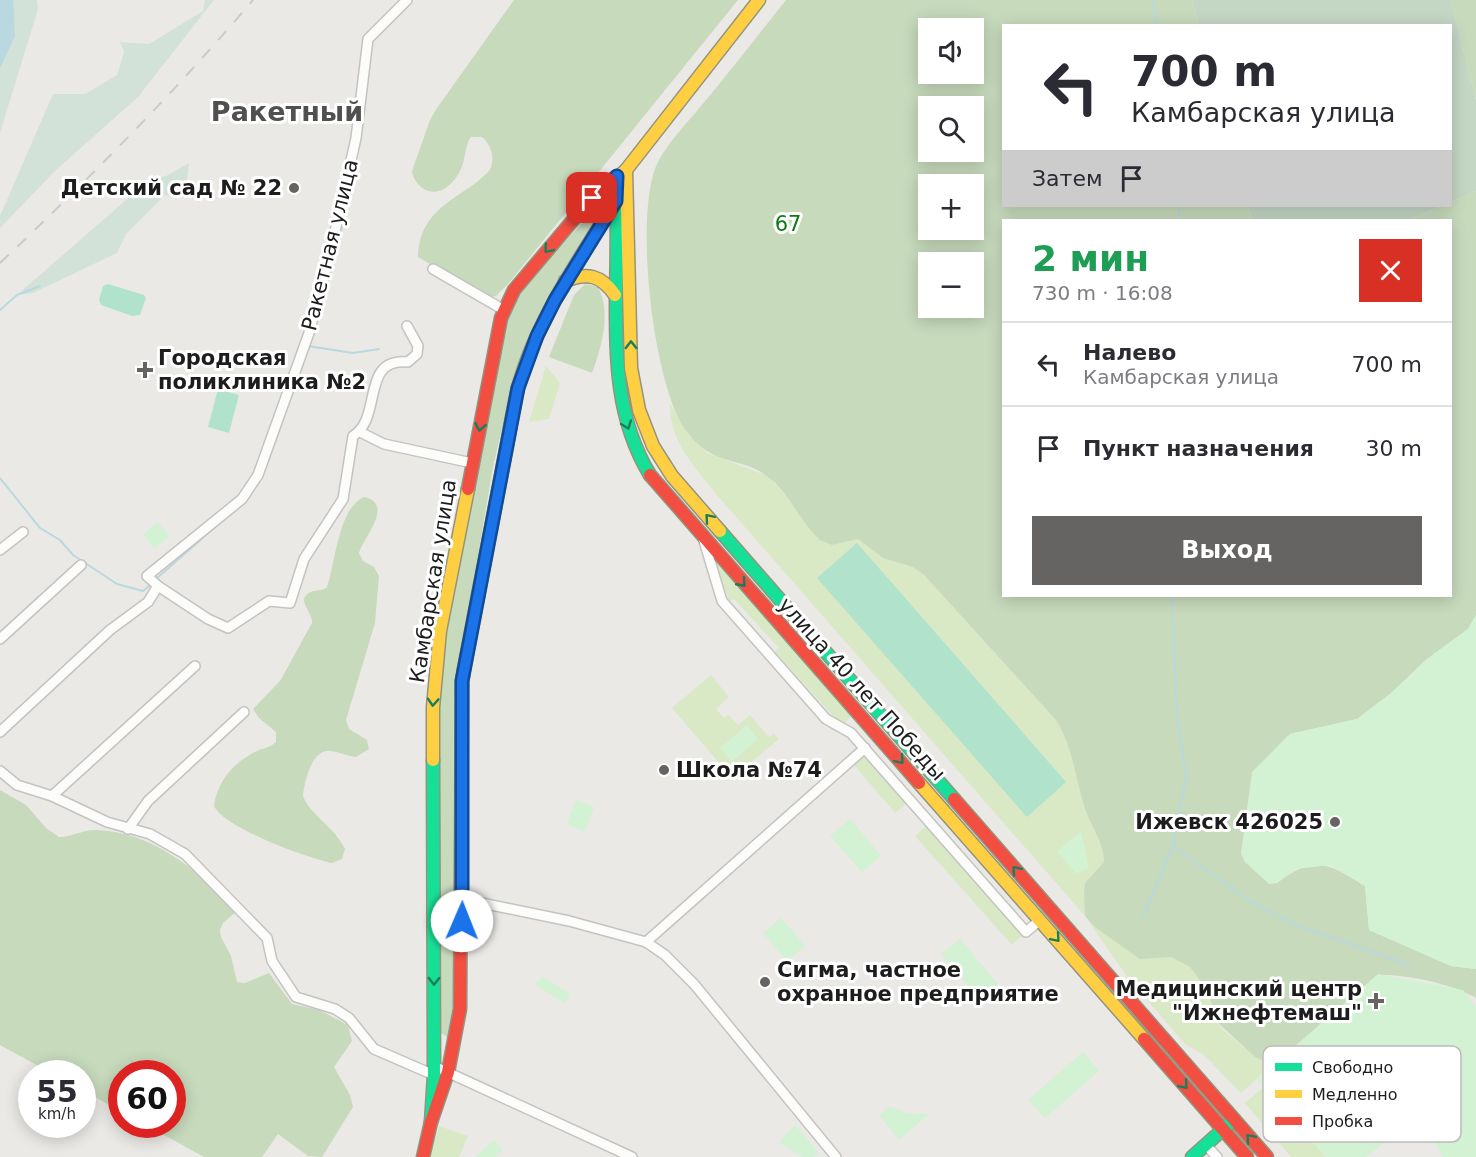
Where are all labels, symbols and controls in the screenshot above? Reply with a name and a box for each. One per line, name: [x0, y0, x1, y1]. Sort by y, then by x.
map controls: [918, 18, 984, 318]
button: sound: [918, 18, 984, 84]
text: 700 m: [1131, 47, 1277, 96]
icon: left: [1032, 48, 1110, 126]
district label: Ракетный: [211, 96, 363, 127]
button: search: [918, 96, 984, 162]
text: Камбарская улица: [1131, 97, 1396, 128]
street label: Ракетная улица: [297, 157, 363, 333]
icon: arrive: [1115, 162, 1148, 195]
text: Затем: [1032, 166, 1103, 191]
pin: [566, 172, 617, 223]
button: +: [918, 174, 984, 240]
place label: Детский сад № 22: [61, 176, 282, 200]
marker: Детский сад № 22: [287, 181, 301, 195]
icon: arrive: [575, 181, 608, 214]
park label: 67: [775, 212, 801, 236]
text: 2 мин: [1032, 238, 1149, 279]
button: close: [1359, 239, 1422, 302]
one-way arrow: [545, 243, 556, 254]
button: −: [918, 252, 984, 318]
text: 730 m · 16:08: [1032, 281, 1173, 305]
text: Налево: [1083, 340, 1176, 365]
one-way arrow: [625, 341, 637, 350]
place label: Городская поликлиника №2: [158, 346, 366, 394]
icon: left: [1032, 348, 1065, 381]
text: 700 m: [1352, 352, 1422, 377]
marker: Городская поликлиника №2: [136, 361, 154, 379]
text: Камбарская улица: [1083, 365, 1279, 389]
one-way arrow: [620, 419, 632, 430]
one-way arrow: [474, 422, 487, 432]
icon: arrive: [1032, 432, 1065, 465]
text: Пункт назначения: [1083, 436, 1314, 461]
text: 30 m: [1366, 436, 1422, 461]
street label: Камбарская улица: [405, 477, 461, 685]
one-way arrow: [705, 514, 716, 524]
button: Выход: [1032, 516, 1422, 585]
one-way arrow: [735, 576, 746, 587]
street label: улица 40 лет Победы: [774, 593, 950, 785]
one-way arrow: [427, 697, 440, 706]
one-way arrow: [893, 753, 904, 764]
place label: Школа №74: [676, 758, 822, 782]
marker: Школа №74: [657, 763, 671, 777]
place label: Ижевск 426025: [1135, 810, 1323, 834]
marker: Ижевск 426025: [1328, 815, 1342, 829]
one-way arrow: [1012, 866, 1023, 877]
position arrow: [430, 889, 494, 953]
one-way arrow: [1049, 931, 1060, 942]
place label: Сигма, частное охранное предприятие: [777, 958, 1059, 1006]
marker: Сигма, частное охранное предприятие: [758, 975, 772, 989]
one-way arrow: [428, 976, 440, 985]
place label: Медицинский центр "Ижнефтемаш": [1115, 977, 1362, 1025]
marker: Медицинский центр "Ижнефтемаш": [1367, 992, 1385, 1010]
legend: [1263, 1046, 1461, 1142]
text: Свободно: [1312, 1058, 1393, 1077]
speed limit sign: 60: [108, 1060, 186, 1138]
text: 55: [36, 1074, 78, 1109]
one-way arrow: [1177, 1078, 1188, 1089]
text: Медленно: [1312, 1085, 1398, 1104]
text: km/h: [38, 1105, 76, 1123]
text: Пробка: [1312, 1112, 1373, 1131]
one-way arrow: [1247, 1134, 1258, 1145]

